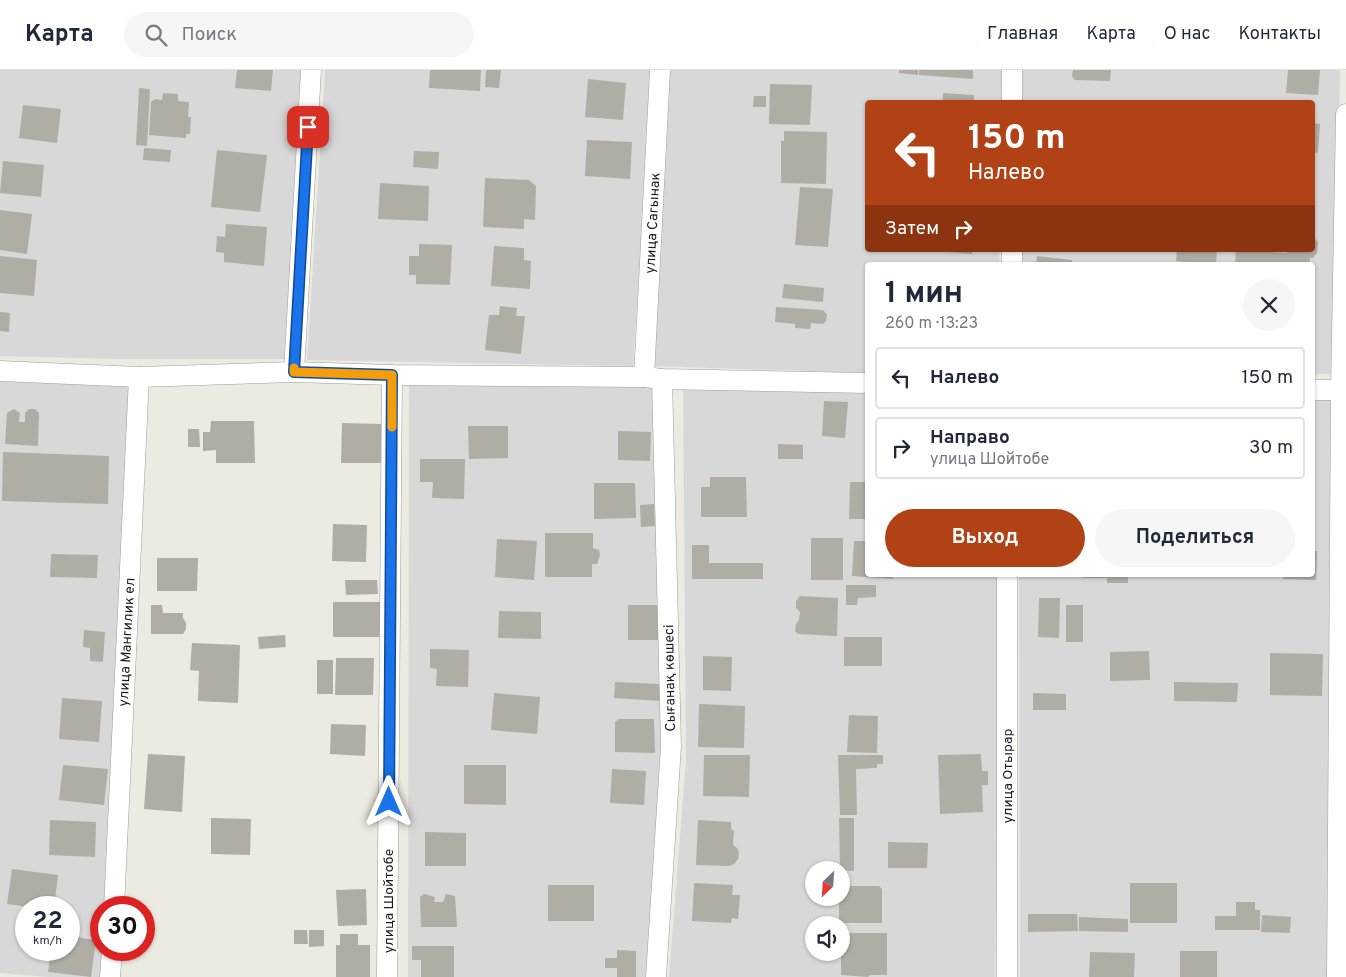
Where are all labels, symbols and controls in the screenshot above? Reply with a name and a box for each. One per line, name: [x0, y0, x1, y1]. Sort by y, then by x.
search box: [124, 12, 474, 57]
text: Карта: [25, 20, 94, 50]
icon: search: [142, 21, 170, 49]
text: Поиск: [182, 23, 237, 47]
text: Главная: [987, 23, 1058, 46]
text: Карта: [1086, 23, 1136, 46]
text: О нас: [1164, 23, 1210, 46]
text: Контакты: [1238, 23, 1321, 46]
pin: [287, 106, 329, 148]
icon: arrive: [294, 113, 322, 141]
text: 150 m: [968, 117, 1066, 161]
icon: left: [885, 120, 950, 185]
text: Налево: [968, 160, 1045, 187]
street label: улица Сагынак: [642, 172, 665, 274]
icon: right: [949, 215, 977, 243]
text: Затем: [885, 217, 939, 241]
text: 1 мин: [885, 276, 963, 313]
button: close: [1243, 279, 1295, 331]
text: 260 m · 13:23: [885, 314, 978, 334]
icon: left: [887, 364, 915, 392]
text: Налево: [930, 366, 999, 390]
text: 150 m: [1241, 366, 1293, 390]
text: Направо: [930, 426, 1010, 450]
icon: right: [887, 434, 915, 462]
text: 30 m: [1249, 436, 1293, 460]
text: улица Шойтобе: [930, 450, 1049, 470]
button: Выход: [885, 509, 1085, 567]
button: Поделиться: [1095, 509, 1295, 567]
street label: улица Мангилик ел: [116, 577, 139, 707]
street label: Сығанақ көшесі: [661, 624, 680, 732]
street label: улица Отырар: [1000, 728, 1017, 823]
position arrow: [362, 775, 414, 827]
street label: улица Шойтобе: [381, 849, 398, 953]
north arrow: [805, 861, 850, 906]
map controls: [805, 861, 850, 961]
speed limit sign: 30: [90, 896, 155, 961]
text: 22: [32, 906, 63, 938]
button: sound: [805, 916, 850, 961]
text: km/h: [33, 933, 62, 949]

